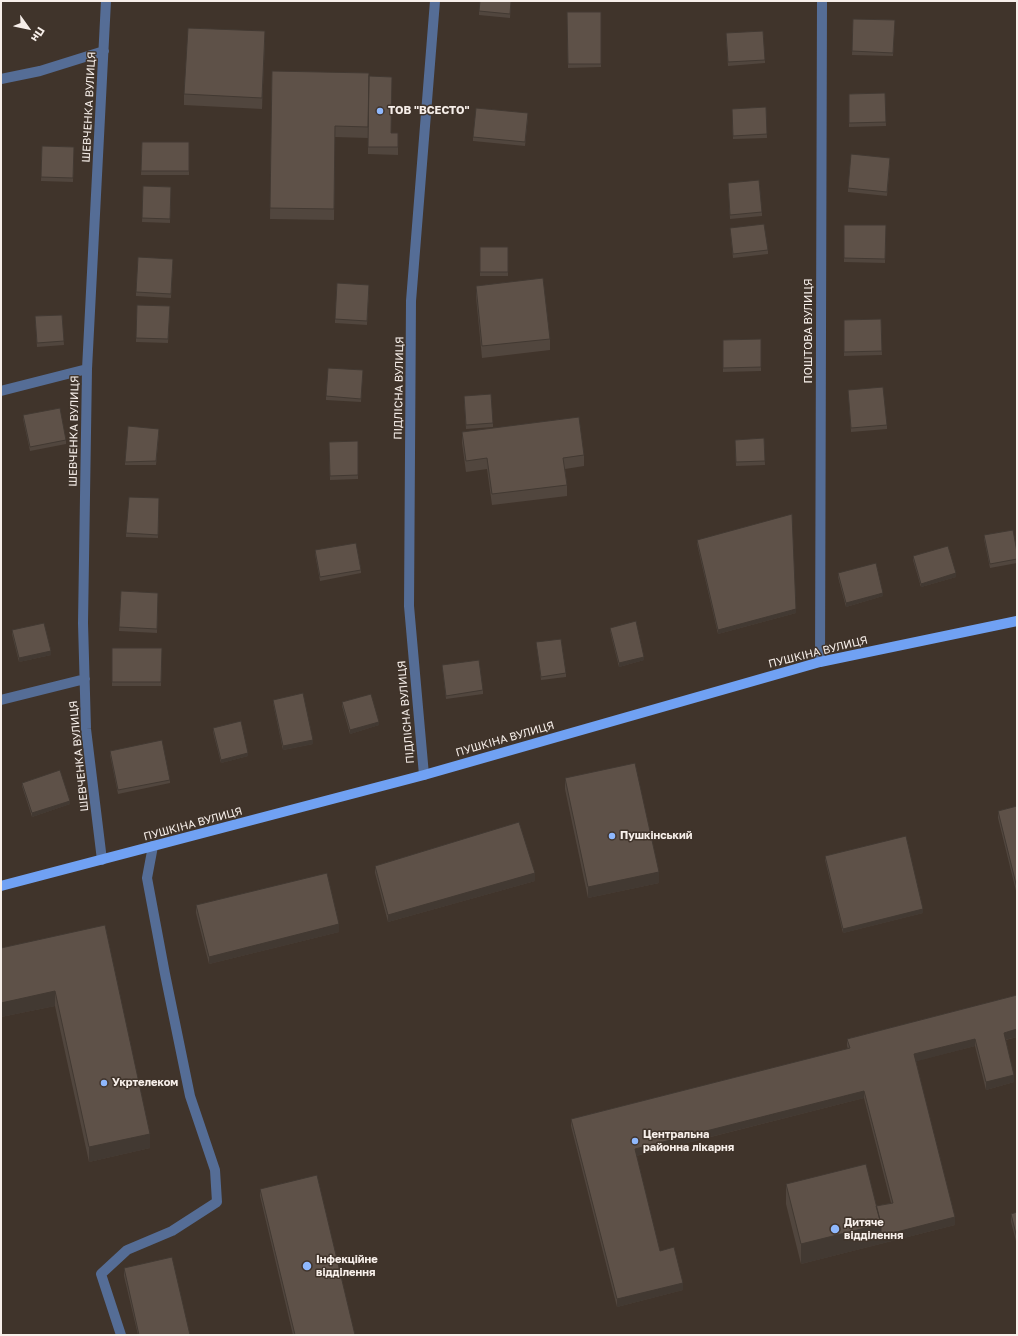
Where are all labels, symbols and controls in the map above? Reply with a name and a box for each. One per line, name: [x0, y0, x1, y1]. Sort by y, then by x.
north arrow: [8, 8, 48, 48]
text: Пн: [29, 25, 48, 45]
street label: ШЕВЧЕНКА ВУЛИЦЯ: [80, 51, 98, 163]
place label: ТОВ "ВСЕСТО": [388, 104, 470, 118]
marker: ТОВ "ВСЕСТО": [375, 106, 385, 116]
street label: ПОШТОВА ВУЛИЦЯ: [802, 279, 816, 383]
street label: ПІДЛІСНА ВУЛИЦЯ: [391, 336, 407, 440]
street label: ШЕВЧЕНКА ВУЛИЦЯ: [66, 375, 82, 487]
street label: ПУШКІНА ВУЛИЦЯ: [767, 633, 869, 671]
street label: ПІДЛІСНА ВУЛИЦЯ: [395, 660, 417, 764]
street label: ШЕВЧЕНКА ВУЛИЦЯ: [67, 700, 91, 812]
street label: ПУШКІНА ВУЛИЦЯ: [454, 719, 556, 759]
street label: ПУШКІНА ВУЛИЦЯ: [142, 804, 244, 844]
place label: Пушкінський: [620, 829, 692, 843]
marker: Пушкінський: [607, 831, 617, 841]
place label: Укртелеком: [112, 1076, 178, 1090]
marker: Укртелеком: [99, 1078, 109, 1088]
place label: Центральна районна лікарня: [643, 1128, 734, 1154]
marker: Центральна районна лікарня: [630, 1136, 640, 1146]
place label: Дитяче відділення: [844, 1216, 903, 1242]
marker: Дитяче відділення: [829, 1223, 841, 1235]
place label: Інфекційне відділення: [316, 1253, 378, 1279]
marker: Інфекційне відділення: [301, 1260, 313, 1272]

